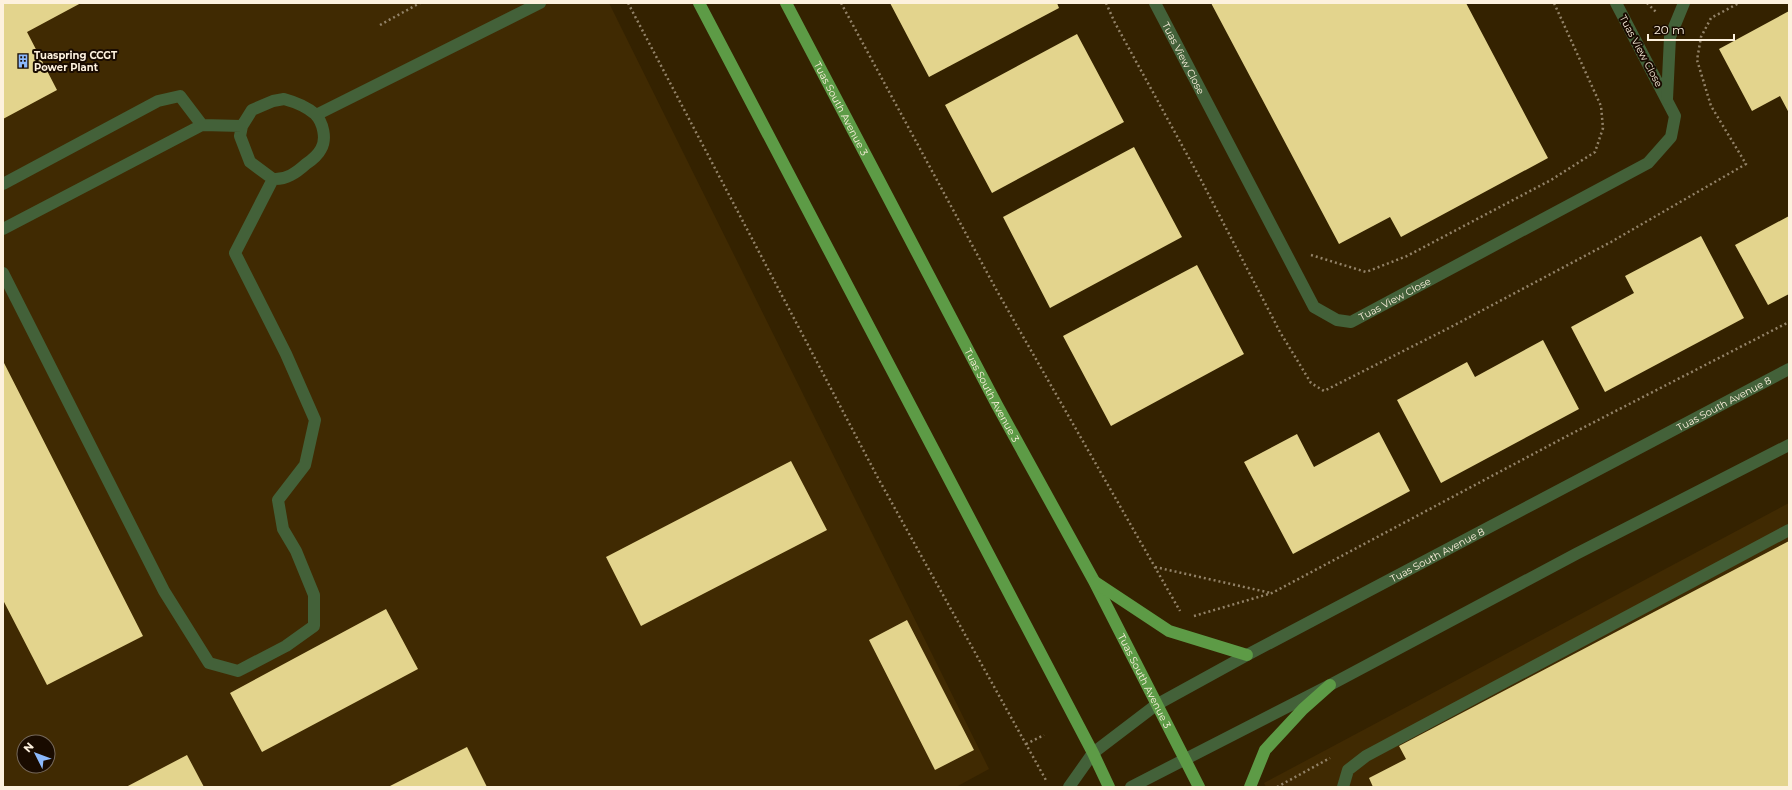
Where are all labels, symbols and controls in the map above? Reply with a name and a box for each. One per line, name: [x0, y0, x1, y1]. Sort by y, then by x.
street label: Tuas View Close: [1617, 13, 1665, 89]
scale bar: [1648, 16, 1734, 42]
street label: Tuas View Close: [1160, 20, 1208, 96]
text: 20 m: [1654, 22, 1685, 37]
place label: Tuaspring CCGT Power Plant: [34, 49, 118, 74]
building icon: Tuaspring CCGT Power Plant: [15, 53, 31, 69]
street label: Tuas South Avenue 3: [811, 59, 871, 158]
street label: Tuas View Close: [1356, 274, 1433, 323]
street label: Tuas South Avenue 3: [962, 346, 1023, 445]
street label: Tuas South Avenue 8: [1674, 373, 1773, 434]
street label: Tuas South Avenue 8: [1388, 524, 1487, 585]
street label: Tuas South Avenue 3: [1115, 631, 1175, 731]
north arrow: [16, 734, 56, 774]
text: N: [20, 739, 37, 755]

